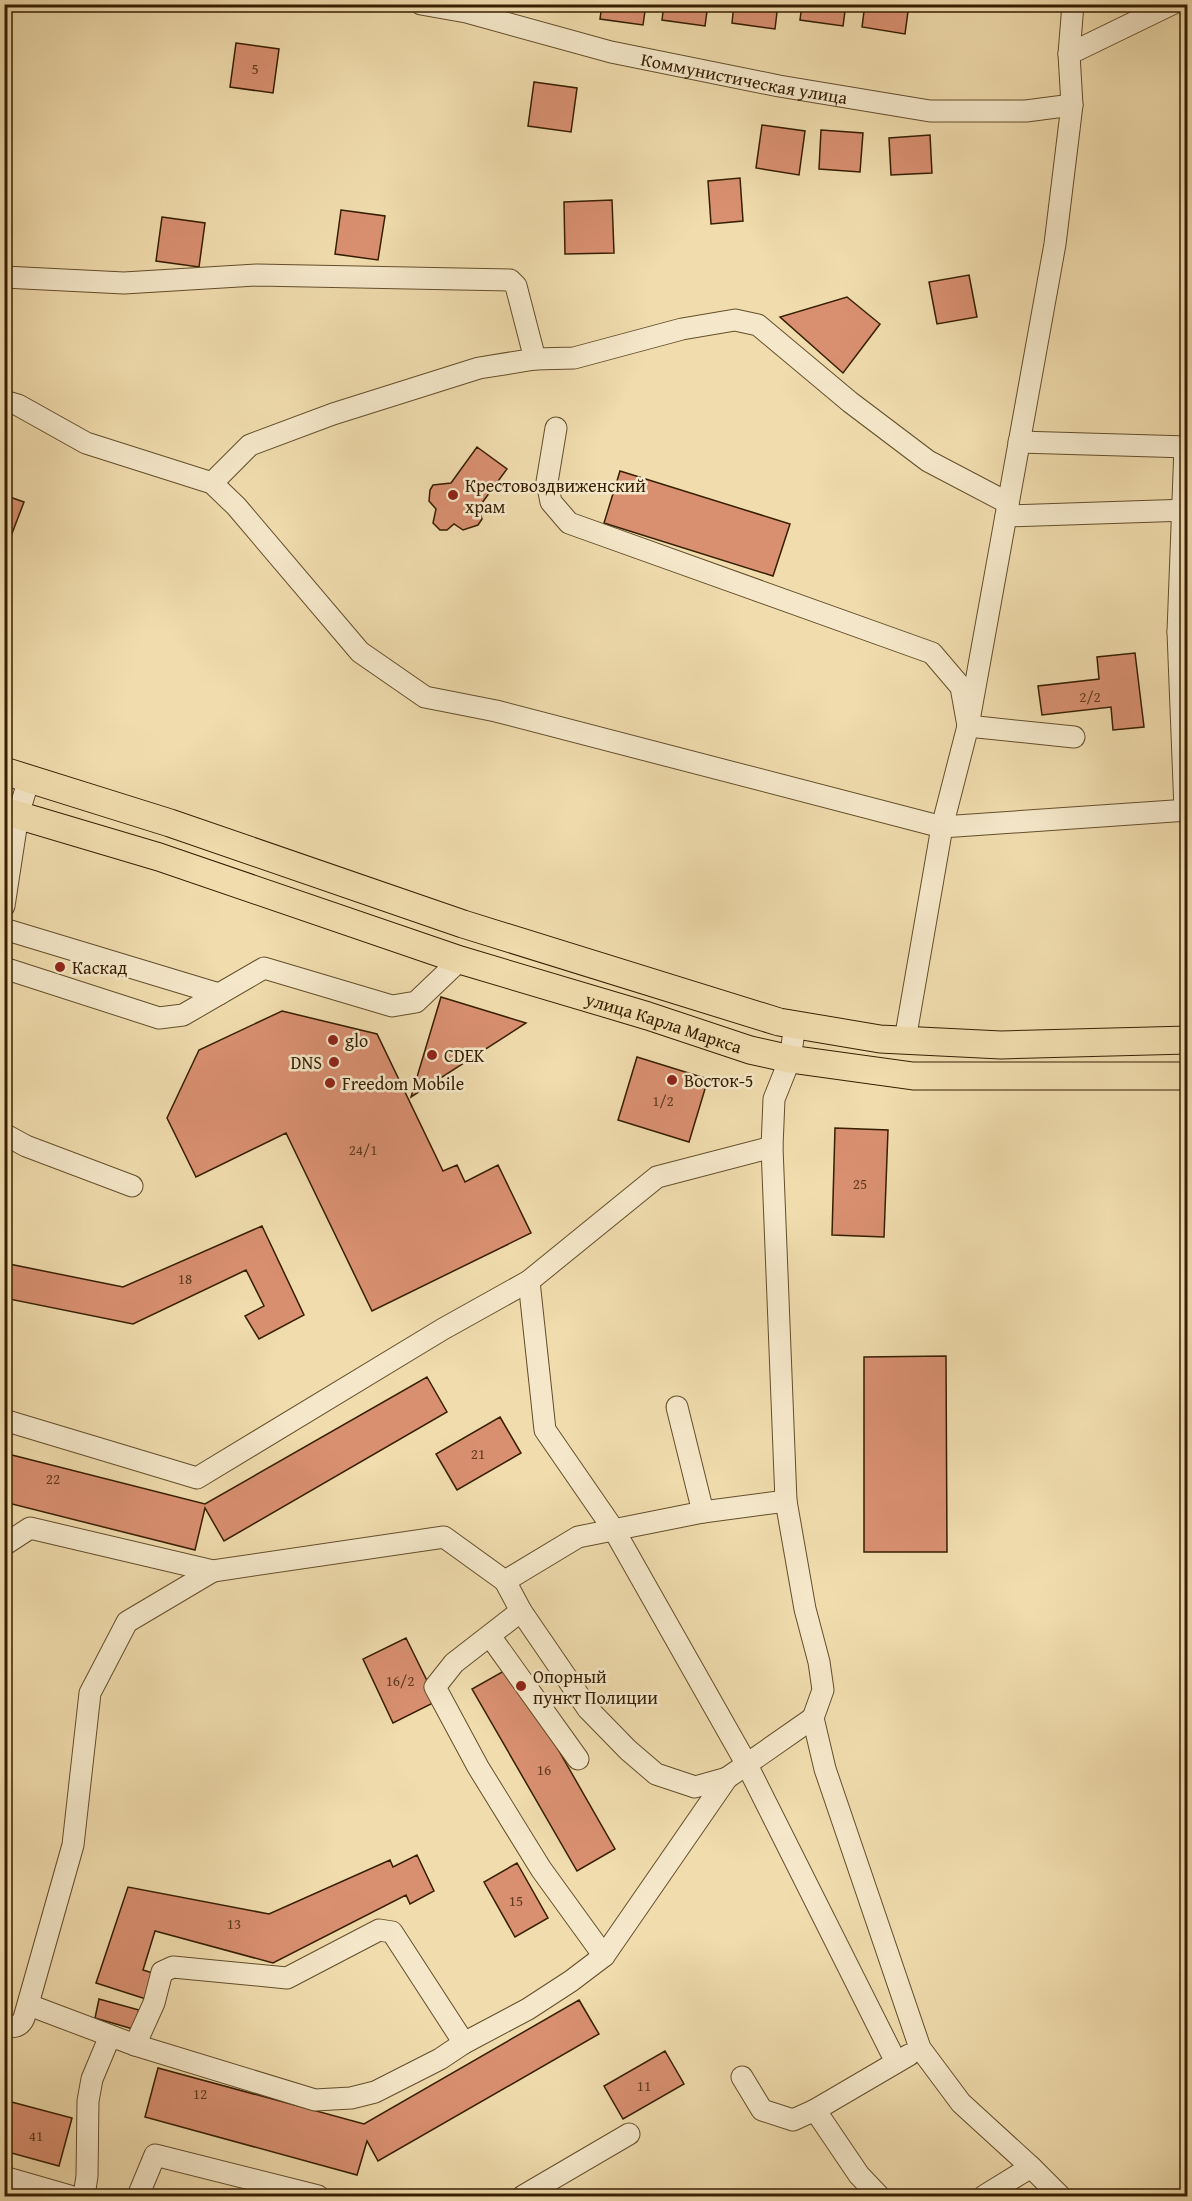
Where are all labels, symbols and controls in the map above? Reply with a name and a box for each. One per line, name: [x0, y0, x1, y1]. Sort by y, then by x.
street label: Коммунистическая улица: [639, 45, 850, 111]
house number: 5: [251, 58, 259, 79]
place label: Крестовоздвиженский храм: [465, 472, 646, 520]
marker: Крестовоздвиженский храм: [446, 488, 460, 502]
house number: 2/2: [1079, 686, 1101, 707]
place label: Каскад: [72, 954, 128, 981]
marker: Каскад: [53, 960, 67, 974]
street label: улица Карла Маркса: [581, 984, 746, 1060]
place label: glo: [345, 1027, 368, 1054]
marker: glo: [326, 1033, 340, 1047]
place label: CDEK: [444, 1042, 485, 1069]
marker: CDEK: [425, 1048, 439, 1062]
place label: DNS: [291, 1049, 322, 1076]
marker: DNS: [327, 1055, 341, 1069]
place label: Восток-5: [684, 1067, 754, 1094]
place label: Freedom Mobile: [342, 1070, 464, 1097]
marker: Восток-5: [665, 1073, 679, 1087]
marker: Freedom Mobile: [323, 1076, 337, 1090]
house number: 1/2: [652, 1090, 674, 1111]
house number: 24/1: [349, 1139, 377, 1160]
house number: 25: [853, 1173, 867, 1194]
house number: 18: [178, 1268, 192, 1289]
house number: 21: [471, 1443, 485, 1464]
house number: 22: [46, 1468, 60, 1489]
place label: Опорный пункт Полиции: [533, 1663, 658, 1711]
house number: 16/2: [386, 1670, 414, 1691]
marker: Опорный пункт Полиции: [514, 1679, 528, 1693]
house number: 16: [537, 1759, 551, 1780]
house number: 15: [509, 1890, 523, 1911]
house number: 13: [227, 1913, 241, 1934]
house number: 11: [637, 2075, 651, 2096]
house number: 12: [193, 2083, 207, 2104]
house number: 41: [29, 2125, 43, 2146]

